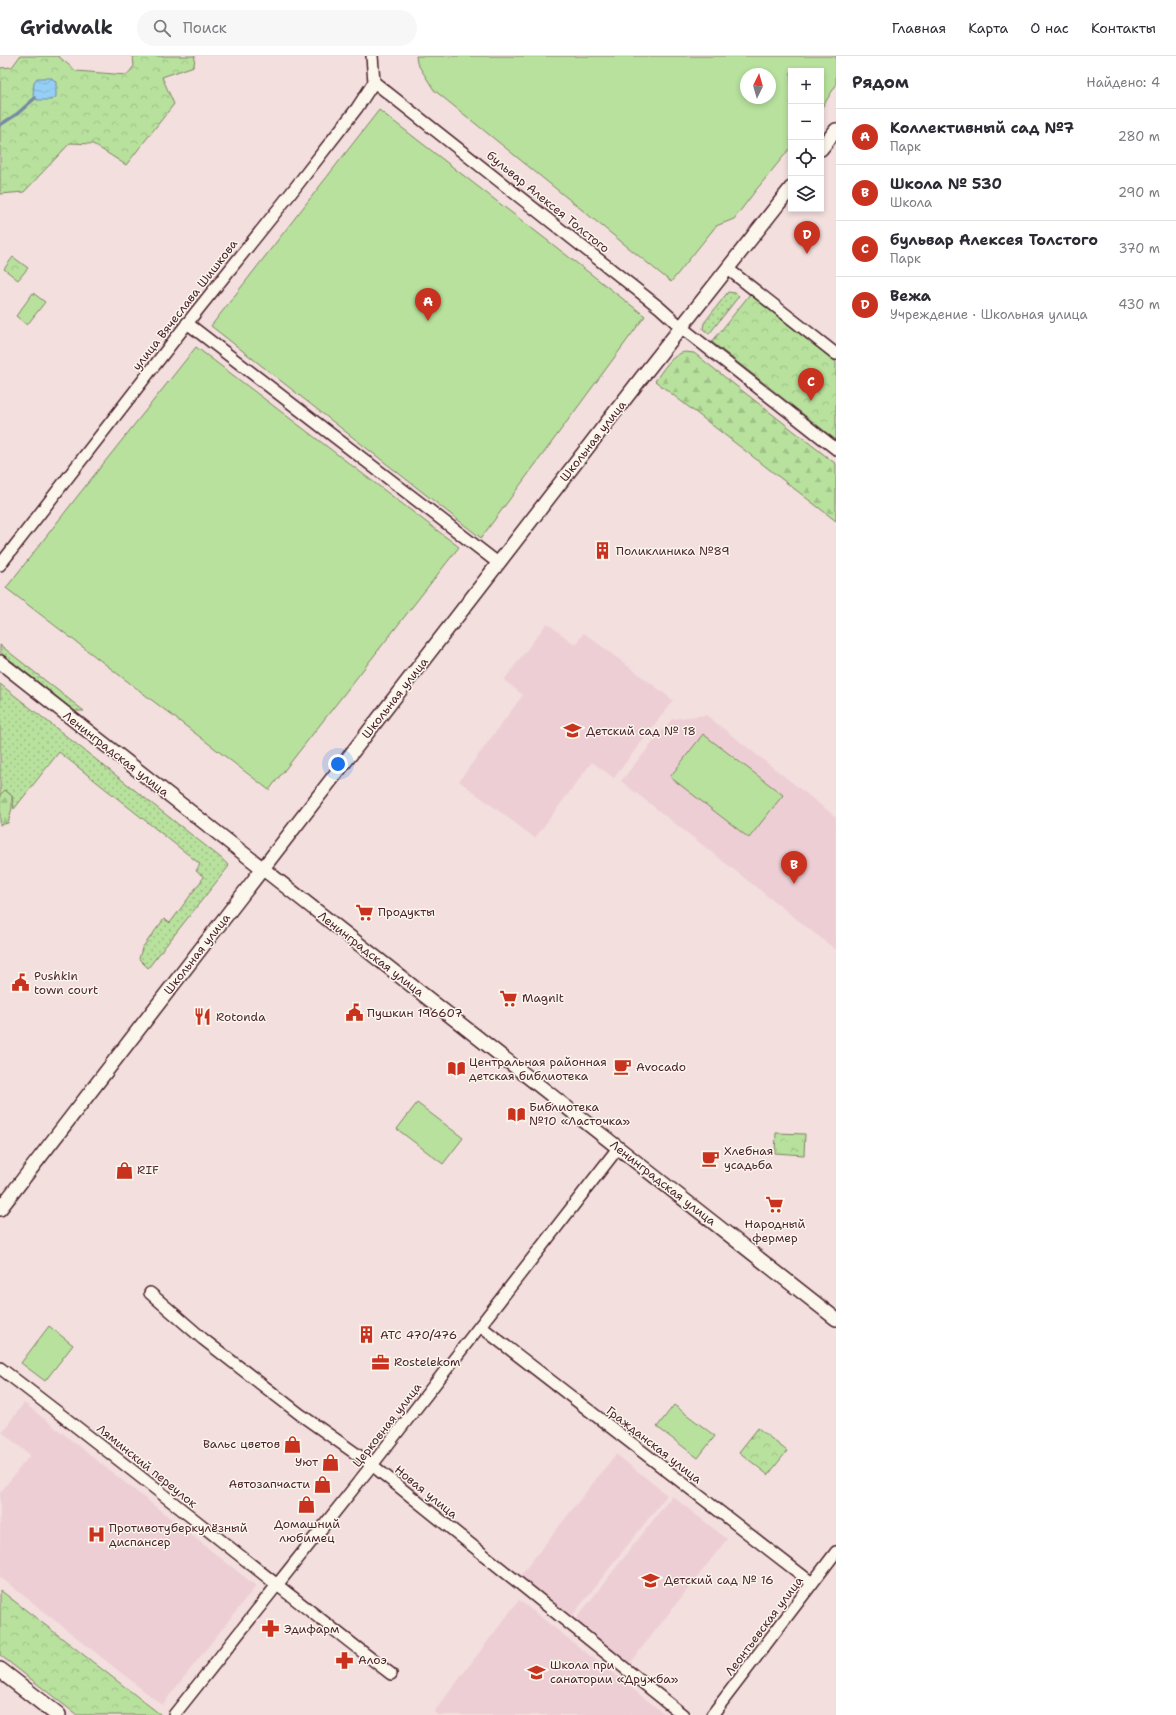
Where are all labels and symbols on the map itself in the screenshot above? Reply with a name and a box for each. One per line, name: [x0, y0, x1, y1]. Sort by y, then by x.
north arrow: [740, 68, 776, 104]
street label: бульвар Алексея Толстого: [483, 147, 613, 257]
pin: D: [794, 221, 820, 254]
street label: улица Вячеслава Шишкова: [129, 236, 241, 374]
pin: A: [415, 288, 441, 321]
pin: C: [798, 368, 824, 401]
street label: Школьная улица: [556, 397, 630, 485]
building icon: Поликлиника №89: [593, 541, 613, 561]
place label: Поликлиника №89: [616, 543, 730, 559]
street label: Школьная улица: [358, 654, 432, 742]
street label: Ленинградская улица: [60, 708, 173, 801]
school or university icon: Детский сад № 18: [563, 721, 583, 741]
place label: Детский сад № 18: [586, 723, 696, 739]
your location: [328, 754, 348, 774]
pin: B: [781, 851, 807, 884]
supermarket icon: Продукты: [355, 902, 375, 922]
place label: Продукты: [378, 904, 435, 920]
street label: Ленинградская улица: [315, 908, 428, 1001]
street label: Школьная улица: [160, 910, 234, 998]
place label: Pushkin town court: [34, 968, 98, 998]
public building icon: Pushkin town court: [11, 973, 31, 993]
supermarket icon: Magnit: [499, 988, 519, 1008]
place label: Magnit: [522, 990, 564, 1006]
public building icon: Пушкин 196607: [344, 1003, 364, 1023]
place label: Пушкин 196607: [367, 1005, 463, 1021]
restaurant icon: Rotonda: [193, 1007, 213, 1027]
place label: Rotonda: [216, 1009, 266, 1025]
place label: Центральная районная детская библиотека: [469, 1054, 607, 1084]
cafe icon: Avocado: [613, 1057, 633, 1077]
library icon: Центральная районная детская библиотека: [446, 1059, 466, 1079]
place label: Avocado: [636, 1059, 686, 1075]
place label: Библиотека №10 «Ласточка»: [529, 1099, 631, 1129]
library icon: Библиотека №10 «Ласточка»: [506, 1104, 526, 1124]
street label: Ленинградская улица: [607, 1137, 720, 1230]
place label: Хлебная усадьба: [724, 1143, 773, 1173]
cafe icon: Хлебная усадьба: [701, 1148, 721, 1168]
shop icon: RIF: [114, 1160, 134, 1180]
place label: RIF: [137, 1162, 159, 1178]
supermarket icon: Народный фермер: [765, 1195, 785, 1215]
place label: Народный фермер: [745, 1216, 806, 1246]
building icon: АТС 470/476: [357, 1325, 377, 1345]
place label: АТС 470/476: [380, 1327, 457, 1343]
office icon: Rostelekom: [371, 1352, 391, 1372]
place label: Rostelekom: [394, 1354, 460, 1370]
street label: Церковная улица: [349, 1379, 425, 1471]
street label: Гражданская улица: [603, 1403, 705, 1488]
street label: Ляминский переулок: [94, 1421, 201, 1512]
shop icon: Вальс цветов: [283, 1434, 303, 1454]
place label: Вальс цветов: [203, 1436, 280, 1452]
shop icon: Уют: [321, 1452, 341, 1472]
place label: Уют: [295, 1454, 319, 1470]
street label: Новая улица: [391, 1462, 461, 1523]
shop icon: Автозапчасти: [313, 1474, 333, 1494]
place label: Автозапчасти: [229, 1476, 310, 1492]
shop icon: Домашний любимец: [297, 1495, 317, 1515]
place label: Домашний любимец: [274, 1516, 340, 1546]
place label: Противотуберкулёзный диспансер: [109, 1520, 248, 1550]
hospital icon: Противотуберкулёзный диспансер: [86, 1525, 106, 1545]
school or university icon: Детский сад № 16: [641, 1570, 661, 1590]
place label: Детский сад № 16: [664, 1572, 774, 1588]
street label: Леонтьевская улица: [721, 1573, 807, 1679]
pharmacy icon: Эдифарм: [261, 1619, 281, 1639]
place label: Эдифарм: [284, 1621, 339, 1637]
pharmacy icon: Алоэ: [335, 1650, 355, 1670]
place label: Алоэ: [358, 1652, 387, 1668]
place label: Школа при санатории «Дружба»: [550, 1657, 679, 1687]
school or university icon: Школа при санатории «Дружба»: [527, 1662, 547, 1682]

